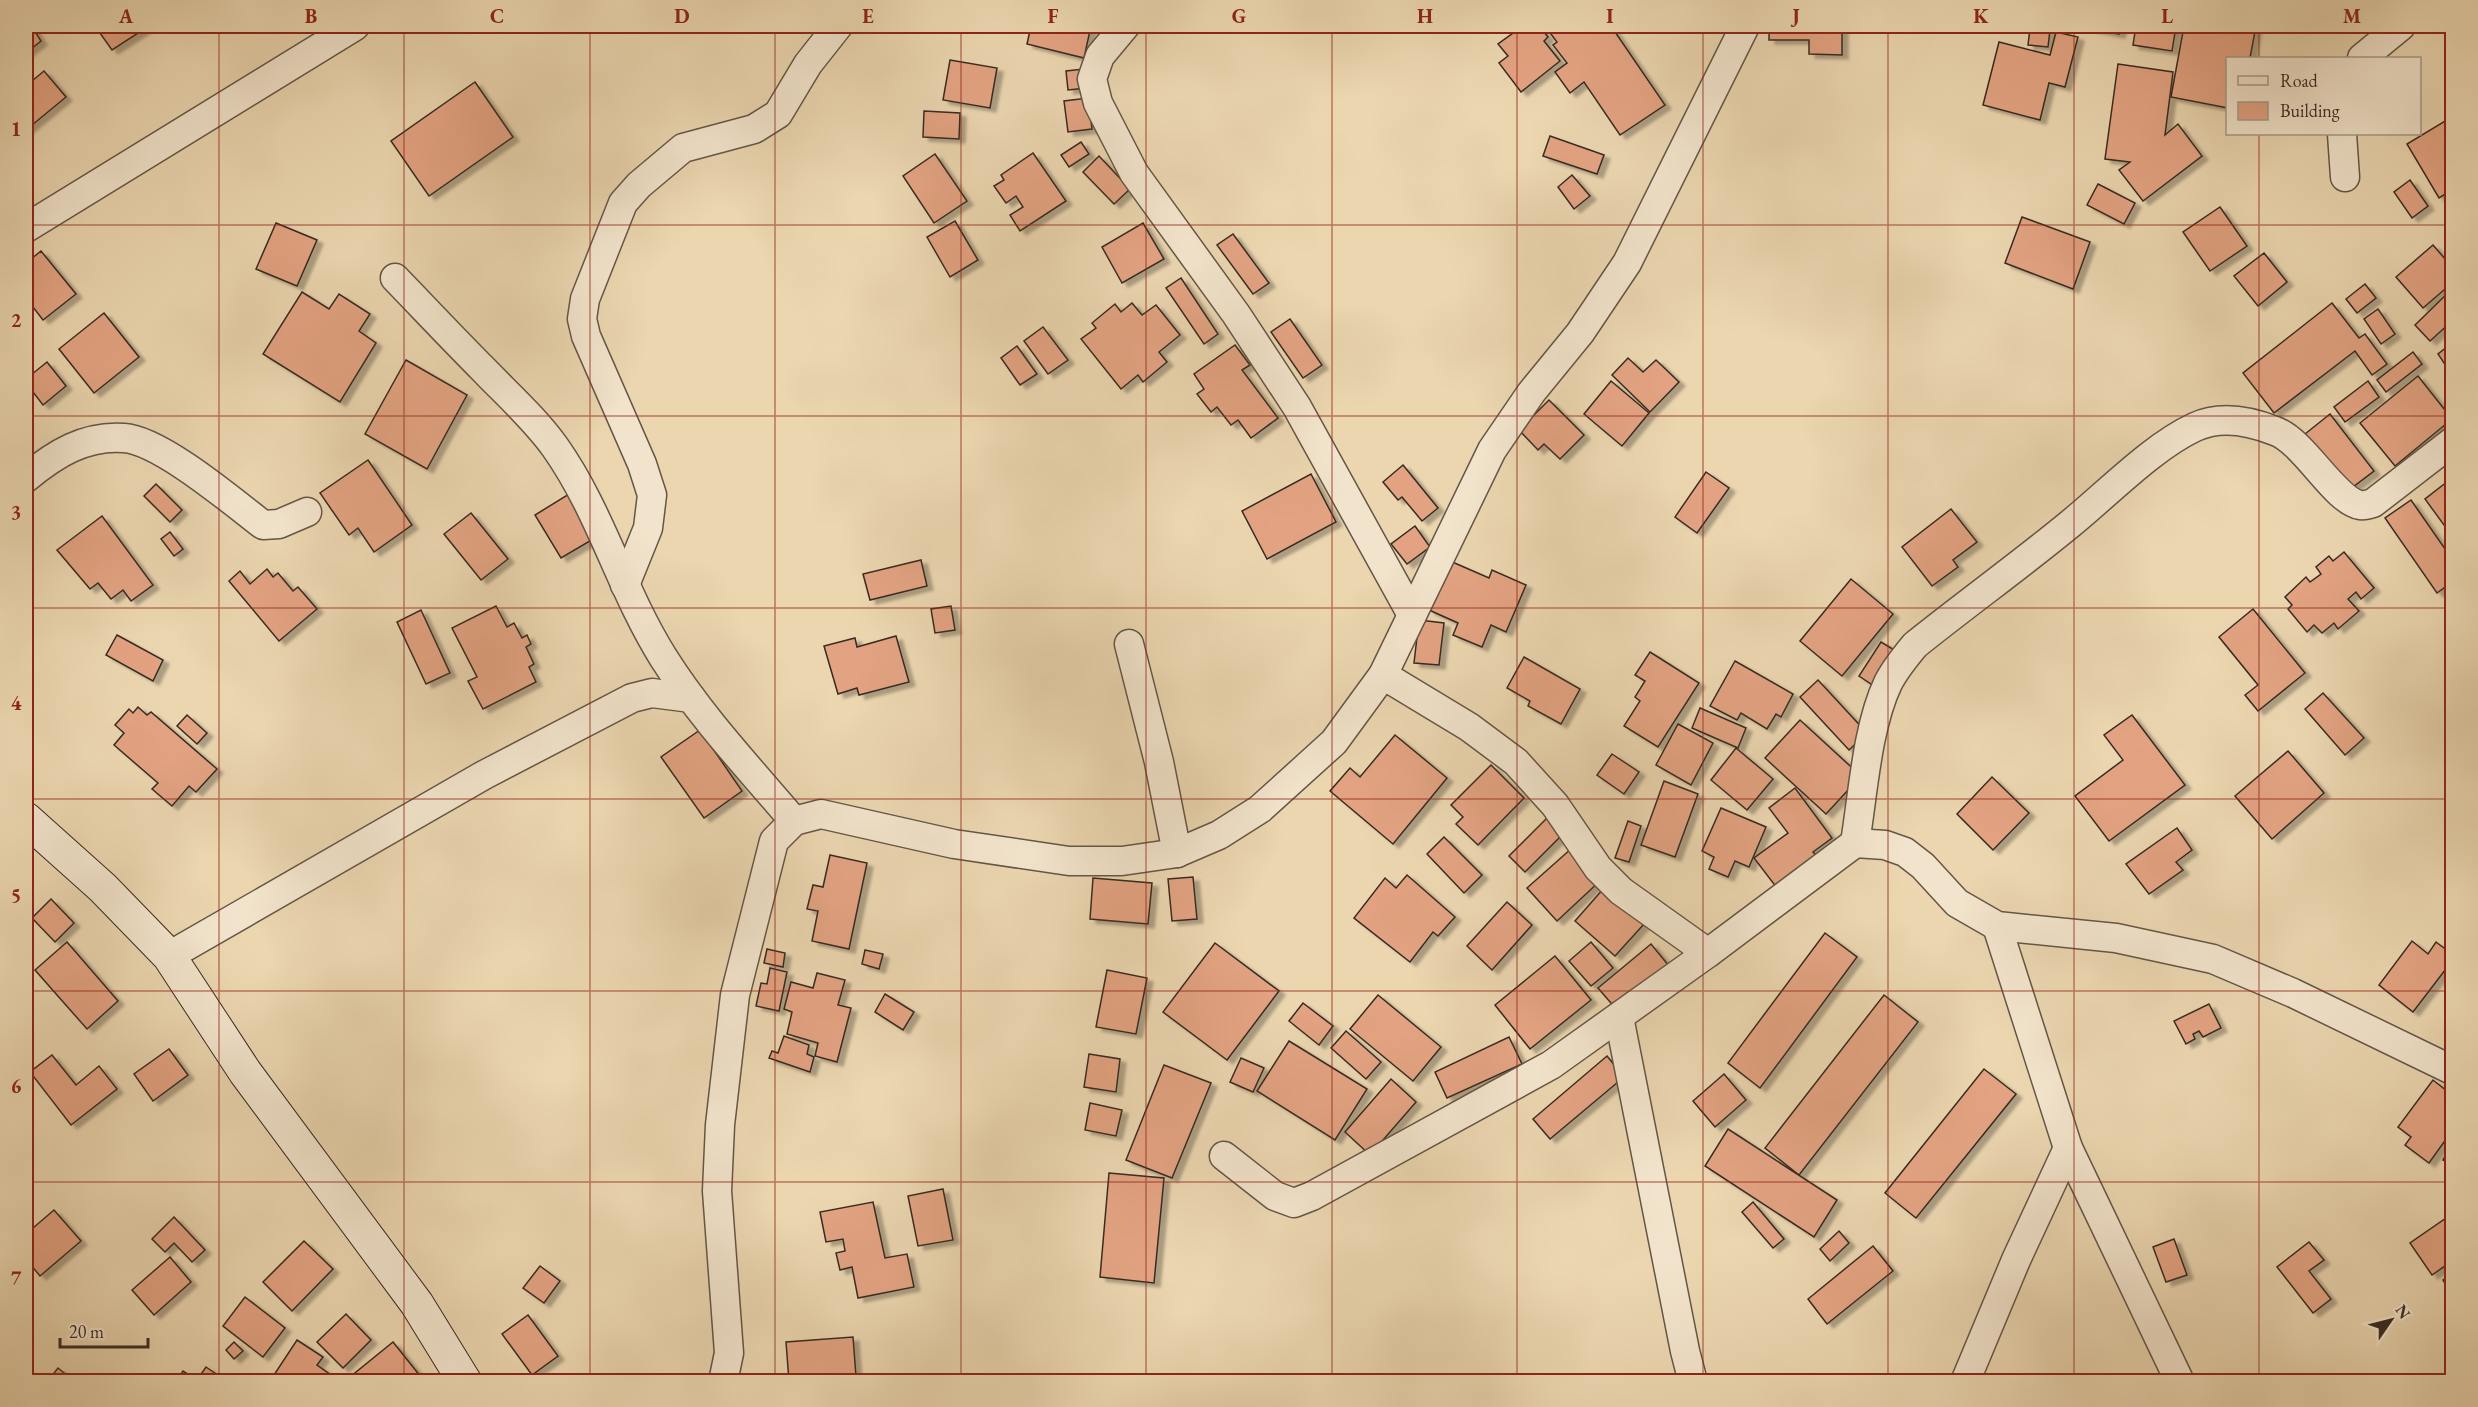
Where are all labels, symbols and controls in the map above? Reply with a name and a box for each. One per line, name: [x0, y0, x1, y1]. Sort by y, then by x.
text: A: [118, 3, 134, 29]
text: B: [305, 3, 317, 29]
text: C: [490, 3, 504, 29]
text: D: [674, 3, 690, 29]
text: E: [862, 3, 874, 29]
text: F: [1048, 3, 1059, 29]
text: G: [1232, 3, 1246, 29]
text: H: [1417, 3, 1433, 29]
text: I: [1606, 3, 1614, 29]
text: J: [1790, 3, 1800, 29]
text: K: [1973, 3, 1989, 29]
text: L: [2161, 3, 2173, 29]
text: M: [2343, 3, 2361, 29]
legend: [2226, 57, 2421, 135]
text: Road: [2280, 69, 2319, 92]
text: Building: [2280, 99, 2340, 122]
text: 1: [11, 116, 21, 142]
text: 2: [11, 307, 22, 333]
text: 3: [11, 499, 21, 525]
text: 4: [11, 690, 22, 716]
text: 5: [11, 882, 21, 908]
text: 6: [11, 1073, 22, 1099]
text: 7: [11, 1265, 22, 1291]
north arrow: [2361, 1290, 2421, 1350]
text: N: [2391, 1300, 2415, 1323]
scale bar: [60, 1311, 148, 1349]
text: 20 m: [69, 1320, 104, 1343]

